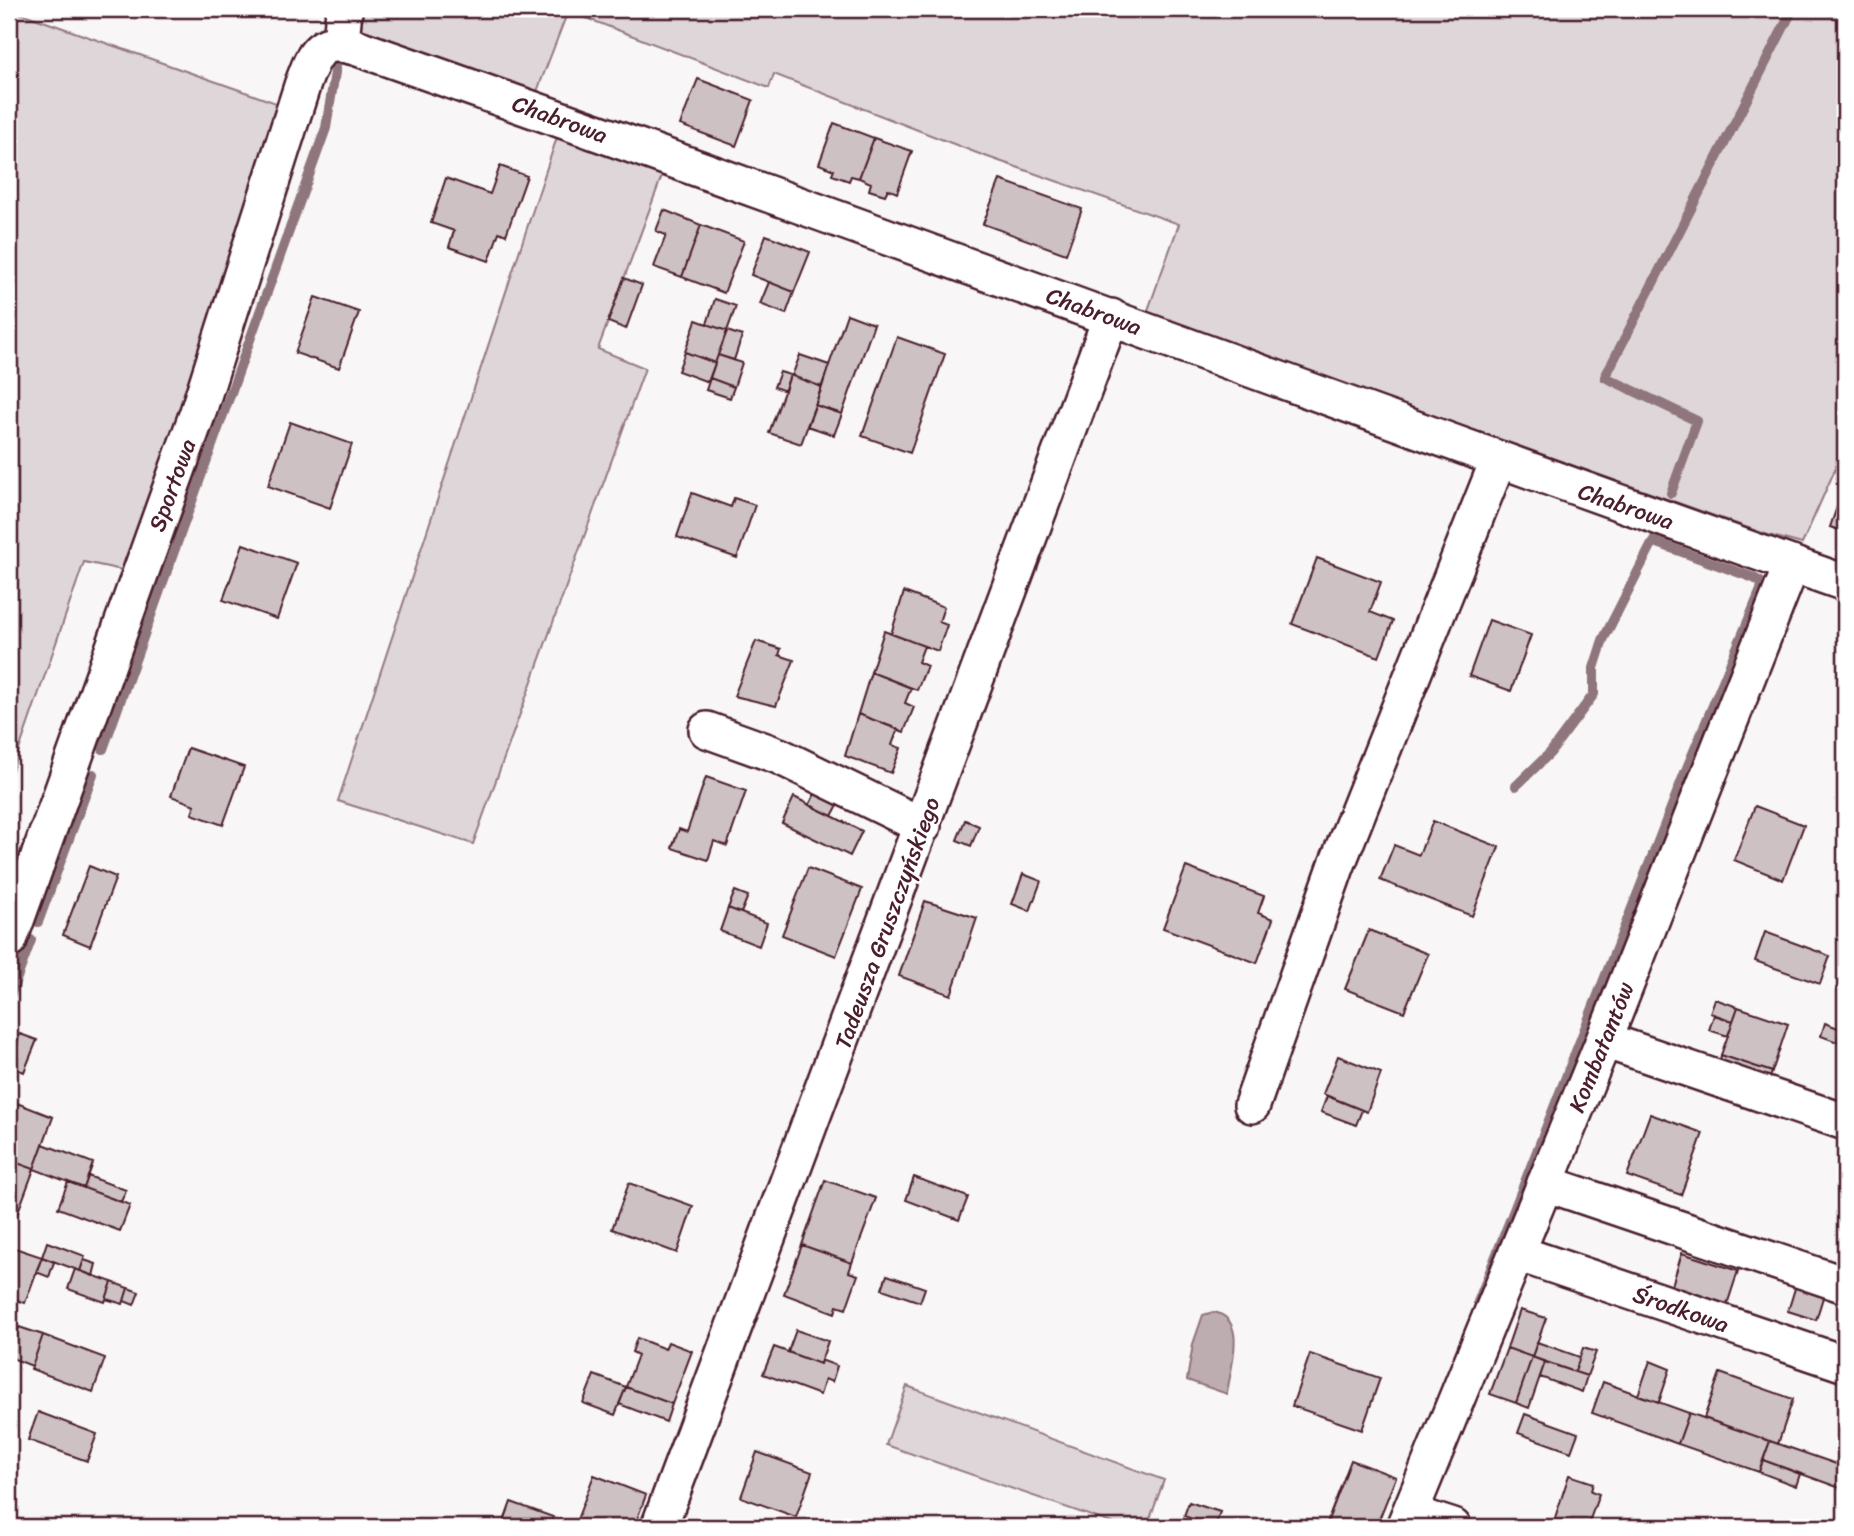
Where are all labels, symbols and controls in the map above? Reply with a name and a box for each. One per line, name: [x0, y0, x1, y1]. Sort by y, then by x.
street label: Chabrowa: [506, 83, 614, 156]
street label: Chabrowa: [1040, 275, 1148, 348]
street label: Sportowa: [137, 433, 208, 537]
street label: Chabrowa: [1572, 471, 1680, 542]
street label: Tadeusza Gruszczyńskiego: [823, 791, 952, 1055]
street label: Kombatantów: [1557, 975, 1646, 1119]
street label: Środkowa: [1627, 1274, 1735, 1345]

